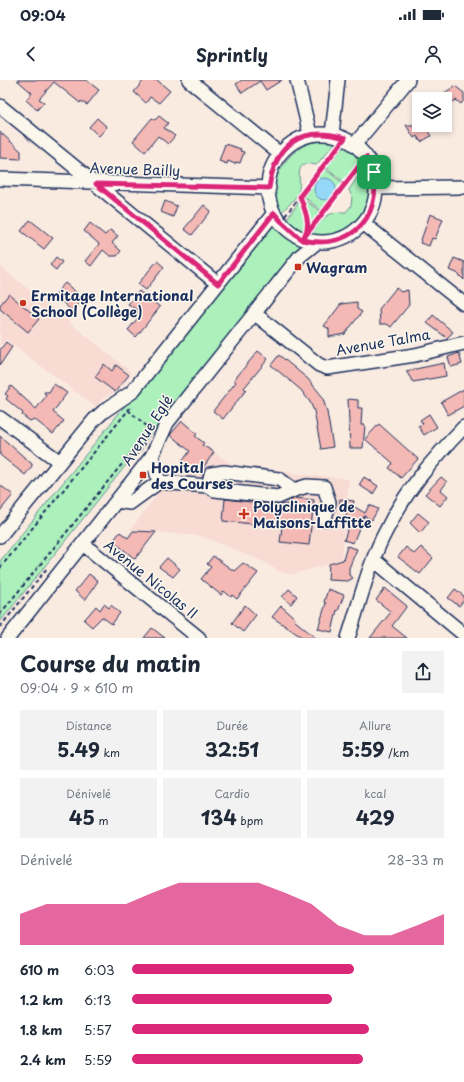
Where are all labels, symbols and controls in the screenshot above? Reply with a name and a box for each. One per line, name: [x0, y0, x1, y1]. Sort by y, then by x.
text: 09:04: [20, 3, 66, 26]
text: Sprintly: [196, 41, 268, 68]
icon: back: [20, 43, 42, 65]
icon: person: [422, 43, 444, 65]
map controls: [412, 92, 452, 132]
button: layers: [412, 92, 452, 132]
pin: [357, 155, 391, 189]
street label: Avenue Bailly: [89, 157, 181, 181]
icon: arrive: [363, 161, 385, 183]
place label: Wagram: [306, 257, 367, 278]
marker: Wagram: [293, 262, 303, 272]
place label: Ermitage International School (Collège): [31, 285, 193, 322]
marker: Ermitage International School (Collège): [18, 298, 28, 308]
street label: Avenue Talma: [334, 323, 432, 361]
street label: Avenue Eglé: [116, 390, 178, 470]
place label: Hopital des Courses: [151, 457, 233, 494]
marker: Hopital des Courses: [138, 470, 148, 480]
place label: Polyclinique de Maisons-Laffitte: [253, 496, 372, 533]
marker: Polyclinique de Maisons-Laffitte: [238, 508, 250, 520]
street label: Avenue Nicolas II: [100, 535, 202, 623]
text: Course du matin: [20, 646, 201, 679]
button: share: [402, 651, 444, 693]
text: 09:04 · 9 × 610 m: [20, 678, 133, 697]
text: Distance: [66, 717, 112, 734]
text: Durée: [216, 717, 248, 734]
text: Allure: [359, 717, 391, 734]
text: 5.49: [57, 734, 100, 764]
text: 32:51: [205, 734, 259, 764]
text: 5:59: [341, 734, 385, 764]
text: km: [100, 744, 120, 761]
text: /km: [385, 744, 409, 761]
text: Dénivelé: [66, 785, 111, 802]
text: Cardio: [214, 785, 250, 802]
text: kcal: [364, 785, 386, 802]
text: 45: [69, 802, 95, 832]
text: 134: [201, 802, 237, 832]
text: 429: [356, 802, 395, 832]
text: m: [95, 812, 109, 829]
text: bpm: [237, 812, 263, 829]
text: Dénivelé: [20, 850, 73, 869]
text: 28–33 m: [387, 850, 444, 869]
text: 610 m: [20, 960, 59, 979]
text: 6:03: [84, 960, 115, 979]
text: 1.2 km: [20, 990, 63, 1009]
text: 6:13: [84, 990, 111, 1009]
text: 1.8 km: [20, 1020, 62, 1039]
text: 5:57: [84, 1020, 112, 1039]
text: 2.4 km: [20, 1050, 66, 1069]
text: 5:59: [84, 1050, 112, 1069]

